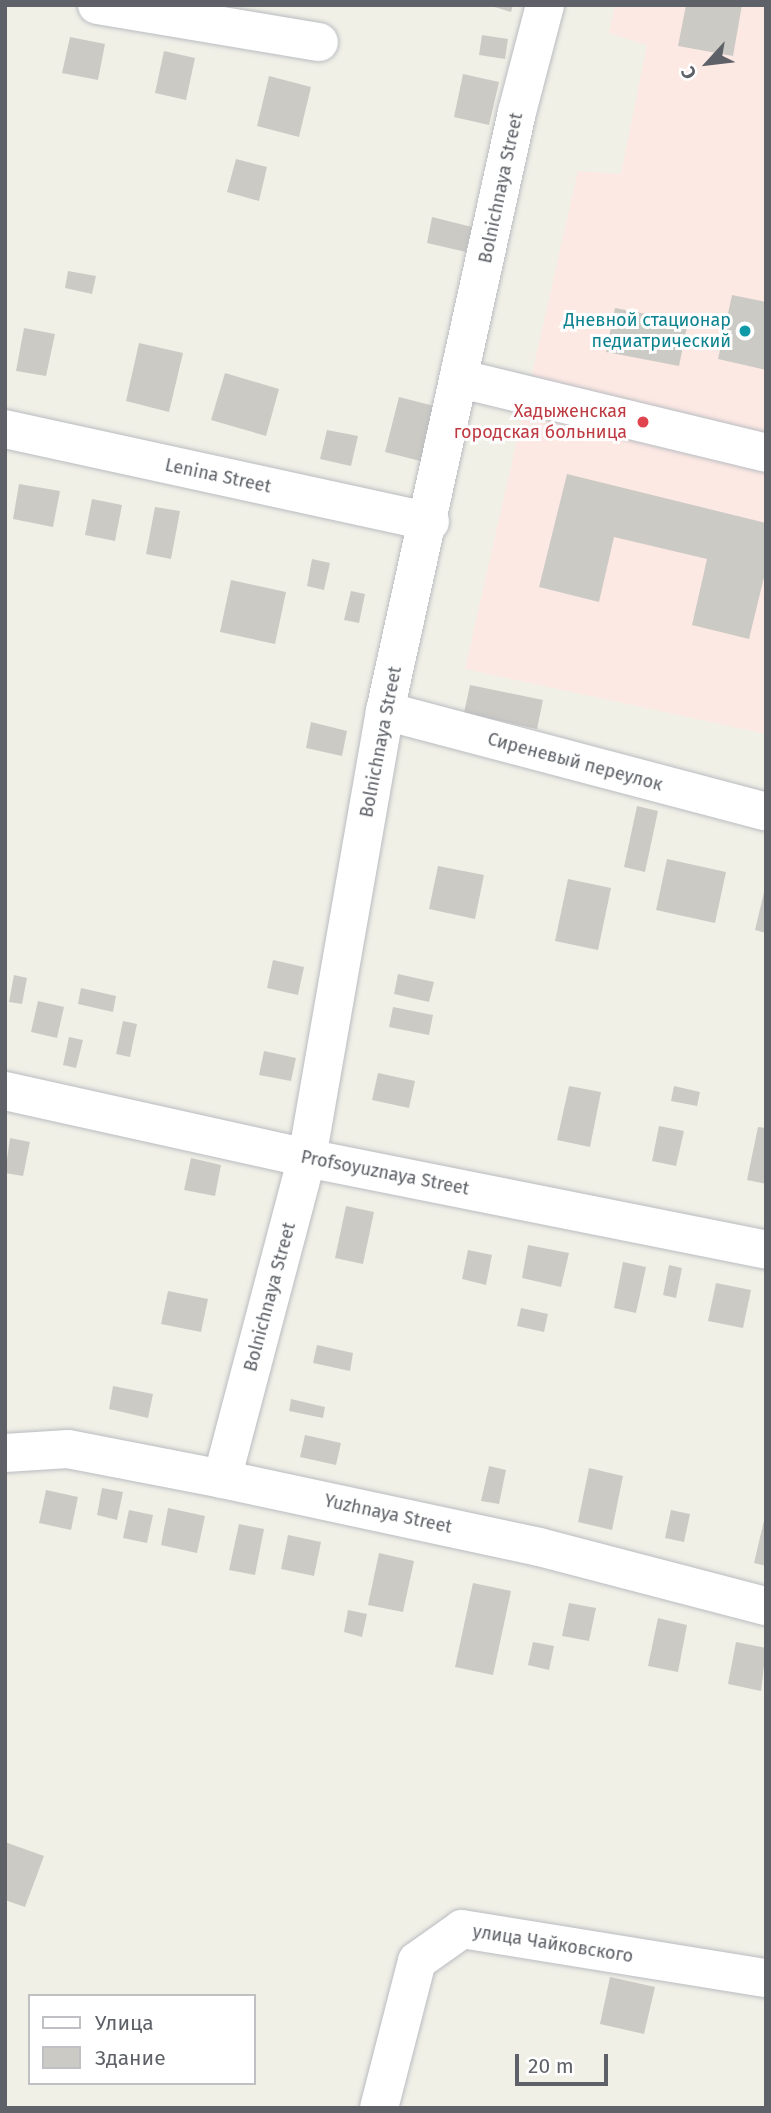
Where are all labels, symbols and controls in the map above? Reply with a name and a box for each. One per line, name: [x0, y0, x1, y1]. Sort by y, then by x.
north arrow: [673, 28, 743, 98]
text: С: [676, 63, 702, 83]
street label: Bolnichnaya Street: [474, 111, 528, 265]
place label: Дневной стационар педиатрический: [564, 310, 731, 352]
marker: Дневной стационар педиатрический: [737, 323, 753, 339]
place label: Хадыженская городская больница: [454, 401, 627, 444]
marker: Хадыженская городская больница: [633, 412, 653, 432]
street label: Lenina Street: [163, 454, 273, 498]
street label: Bolnichnaya Street: [356, 665, 406, 819]
street label: Сиреневый переулок: [485, 728, 665, 796]
street label: Profsoyuznaya Street: [299, 1146, 471, 1200]
street label: Bolnichnaya Street: [240, 1220, 300, 1374]
street label: Yuzhnaya Street: [322, 1490, 454, 1538]
street label: улица Чайковского: [471, 1921, 635, 1967]
legend: [28, 1994, 256, 2085]
text: Улица: [95, 2010, 154, 2036]
scale bar: [519, 2039, 612, 2084]
text: Здание: [95, 2045, 166, 2071]
text: 20 m: [528, 2053, 574, 2079]

